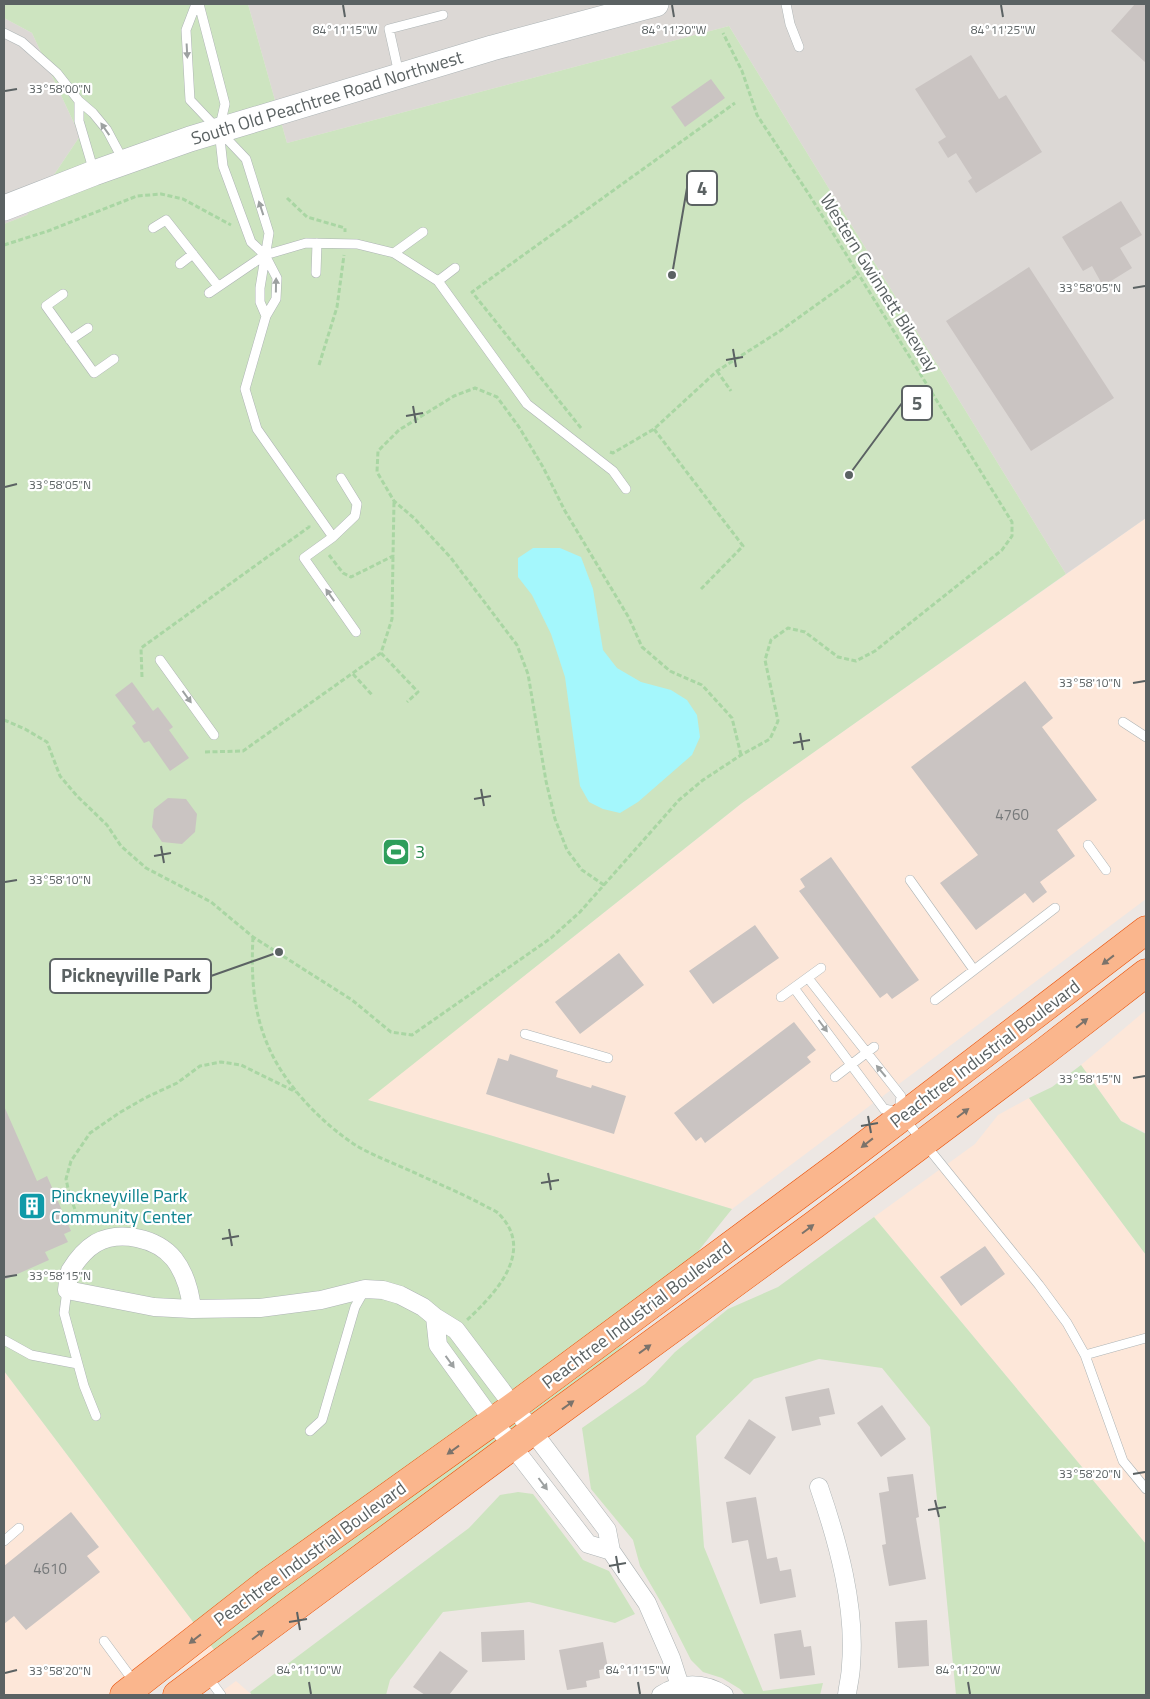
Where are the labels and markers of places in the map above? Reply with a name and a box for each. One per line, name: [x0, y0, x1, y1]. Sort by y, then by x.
callout: 4: [687, 171, 717, 205]
callout: 5: [902, 386, 932, 420]
sports icon: 3: [381, 837, 411, 867]
place label: 3: [415, 838, 425, 865]
callout: Pickneyville Park: [50, 959, 211, 993]
place label: Pinckneyville Park Community Center: [51, 1182, 192, 1230]
building icon: Pinckneyville Park Community Center: [17, 1191, 47, 1221]

